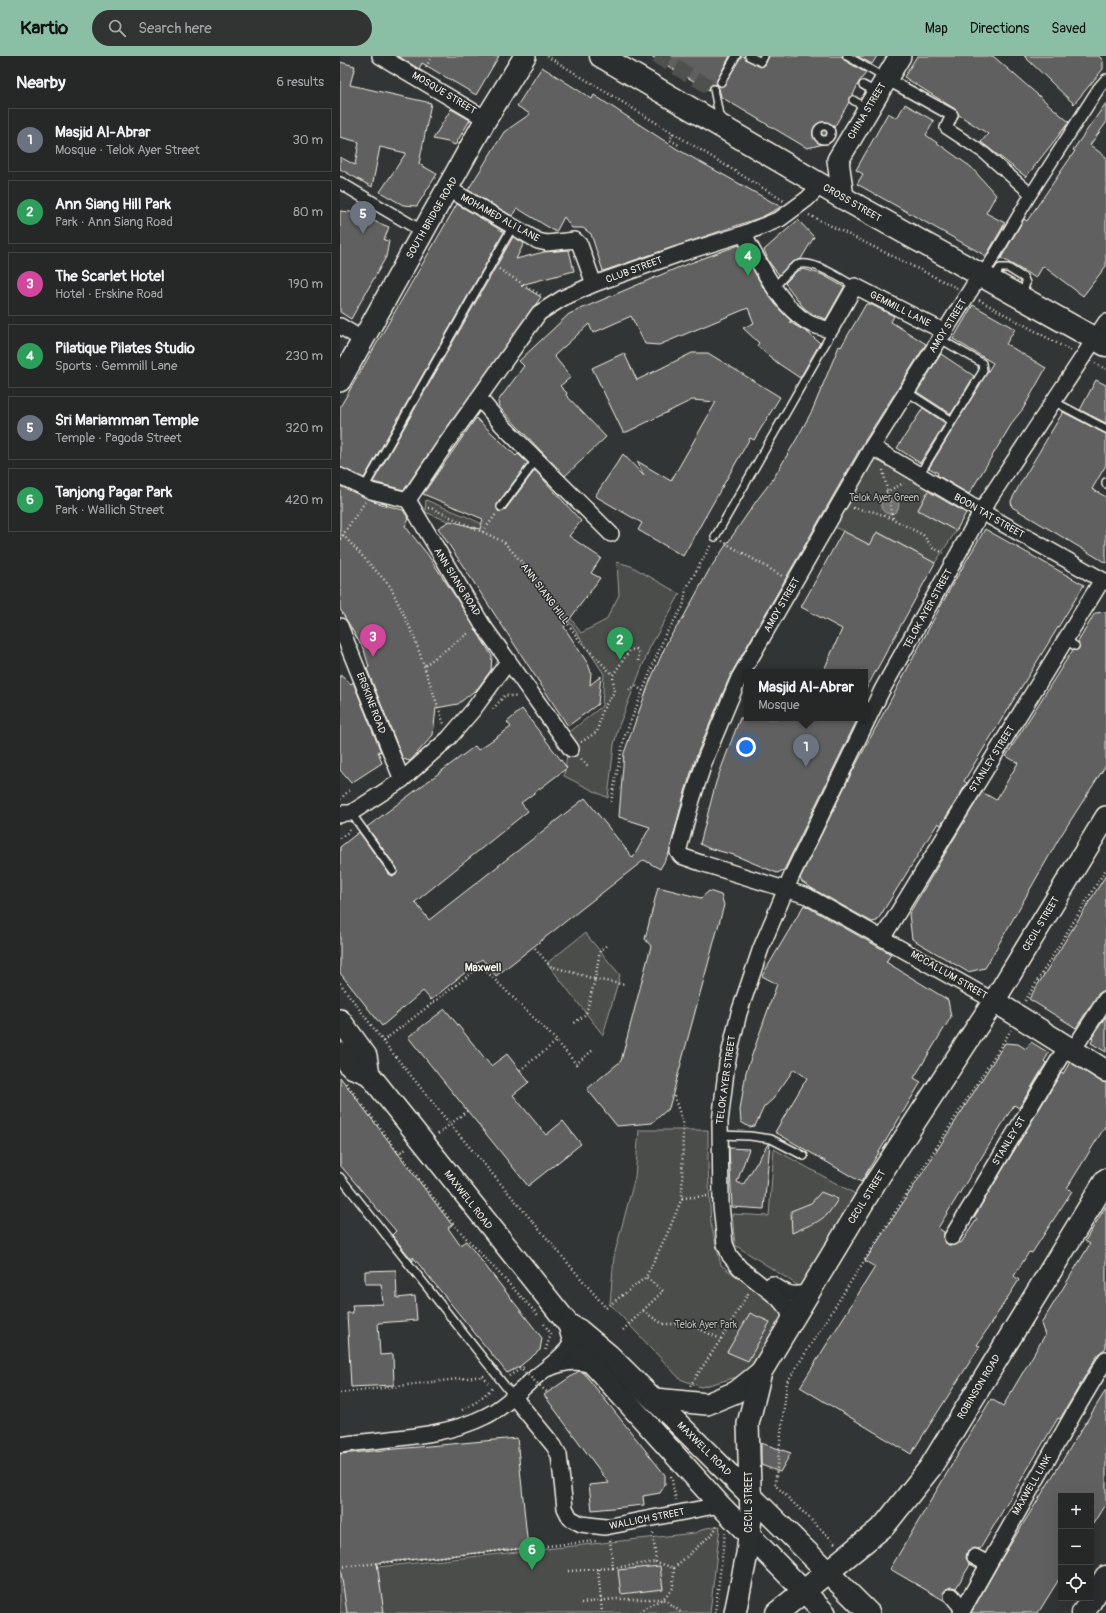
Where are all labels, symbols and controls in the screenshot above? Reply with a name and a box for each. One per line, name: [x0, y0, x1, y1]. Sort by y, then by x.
search box: [92, 10, 372, 46]
text: Kartio: [20, 16, 68, 40]
icon: search: [106, 17, 128, 39]
text: Search here: [138, 19, 212, 38]
text: Map: [925, 20, 948, 37]
text: Directions: [970, 20, 1029, 37]
text: Saved: [1051, 20, 1086, 37]
street label: MOSQUE STREET: [410, 69, 479, 117]
text: Nearby: [16, 72, 65, 93]
text: 6 results: [277, 74, 324, 90]
street label: CHINA STREET: [845, 80, 889, 141]
text: Masjid Al-Abrar: [55, 123, 151, 142]
text: 1: [27, 132, 33, 148]
text: 30 m: [293, 132, 323, 148]
text: Mosque · Telok Ayer Street: [55, 142, 200, 158]
street label: SOUTH BRIDGE ROAD: [404, 175, 460, 261]
street label: CROSS STREET: [821, 181, 884, 225]
street label: MOHAMED ALI LANE: [458, 191, 542, 245]
text: Ann Siang Hill Park: [55, 195, 171, 214]
pin: 5: [350, 201, 376, 234]
text: 2: [26, 204, 34, 220]
text: 80 m: [293, 204, 323, 220]
text: Park · Ann Siang Road: [55, 214, 173, 230]
pin: 4: [735, 243, 761, 276]
street label: CLUB STREET: [604, 254, 664, 286]
text: The Scarlet Hotel: [55, 267, 165, 286]
text: 3: [26, 276, 34, 292]
text: 190 m: [288, 276, 323, 292]
text: Hotel · Erskine Road: [55, 286, 163, 302]
street label: GEMMILL LANE: [868, 289, 932, 329]
street label: AMOY STREET: [927, 297, 970, 355]
text: Pilatique Pilates Studio: [55, 339, 195, 358]
text: 4: [26, 348, 34, 364]
text: 230 m: [286, 348, 323, 364]
text: Sports · Gemmill Lane: [55, 358, 177, 374]
text: Sri Mariamman Temple: [55, 411, 199, 430]
text: 5: [26, 420, 34, 436]
text: 320 m: [285, 420, 323, 436]
text: Temple · Pagoda Street: [55, 430, 181, 446]
text: Tanjong Pagar Park: [55, 483, 172, 502]
street label: BOON TAT STREET: [952, 491, 1027, 541]
text: 6: [26, 492, 34, 508]
text: 420 m: [285, 492, 323, 508]
park label: Telok Ayer Green: [849, 492, 919, 504]
text: Park · Wallich Street: [55, 502, 164, 518]
street label: ANN SIANG ROAD: [431, 546, 483, 618]
street label: ANN SIANG HILL: [518, 561, 572, 627]
street label: TELOK AYER STREET: [901, 567, 955, 651]
street label: AMOY STREET: [762, 575, 803, 634]
pin: 3: [360, 624, 386, 657]
pin: 2: [607, 627, 633, 660]
popup: [744, 669, 868, 721]
street label: ERSKINE ROAD: [354, 671, 388, 735]
text: Masjid Al-Abrar: [758, 678, 854, 697]
text: Mosque: [758, 697, 799, 713]
street label: STANLEY STREET: [967, 723, 1018, 795]
pin: 1: [793, 734, 819, 767]
your location: [736, 737, 756, 757]
street label: CECIL STREET: [1020, 894, 1062, 953]
street label: MCCALLUM STREET: [909, 948, 990, 1002]
district label: Maxwell: [465, 961, 502, 974]
street label: TELOK AYER STREET: [714, 1034, 738, 1125]
street label: STANLEY ST: [990, 1114, 1028, 1167]
street label: CECIL STREET: [846, 1167, 889, 1226]
street label: MAXWELL ROAD: [441, 1168, 495, 1232]
park label: Telok Ayer Park: [675, 1319, 738, 1331]
street label: ROBINSON ROAD: [955, 1352, 1003, 1422]
street label: MAXWELL ROAD: [674, 1419, 734, 1479]
street label: MAXWELL LINK: [1010, 1453, 1054, 1517]
street label: CECIL STREET: [743, 1471, 755, 1533]
map controls: [1058, 1493, 1094, 1601]
button: +: [1058, 1493, 1094, 1529]
street label: WALLICH STREET: [608, 1506, 686, 1532]
button: −: [1058, 1529, 1094, 1565]
pin: 6: [519, 1537, 545, 1570]
button: locate: [1058, 1565, 1094, 1601]

